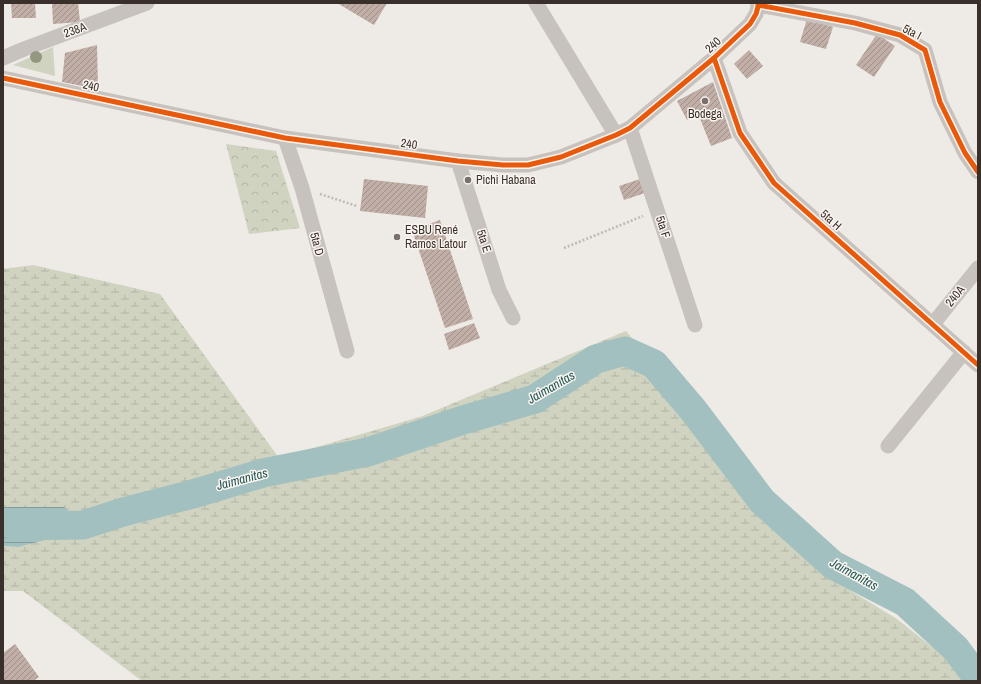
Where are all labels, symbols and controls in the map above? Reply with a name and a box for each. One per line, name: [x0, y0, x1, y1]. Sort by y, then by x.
street label: 238A: [61, 18, 89, 41]
street label: 5ta I: [900, 21, 924, 43]
street label: 240: [702, 34, 724, 56]
street label: 240: [81, 76, 101, 96]
marker: Bodega: [700, 96, 710, 106]
place label: Bodega: [688, 106, 722, 122]
street label: 240: [400, 135, 418, 153]
place label: Pichi Habana: [476, 172, 536, 188]
marker: Pichi Habana: [463, 175, 473, 185]
street label: 5ta H: [817, 206, 845, 234]
street label: 5ta F: [652, 214, 674, 240]
place label: ESBU René Ramos Latour: [405, 222, 468, 252]
street label: 5ta E: [473, 228, 495, 254]
street label: 5ta D: [306, 231, 328, 257]
marker: ESBU René Ramos Latour: [392, 232, 402, 242]
street label: 240A: [942, 282, 969, 310]
water label: Jaimanitas: [523, 367, 578, 408]
water label: Jaimanitas: [214, 464, 269, 494]
water label: Jaimanitas: [826, 553, 881, 594]

